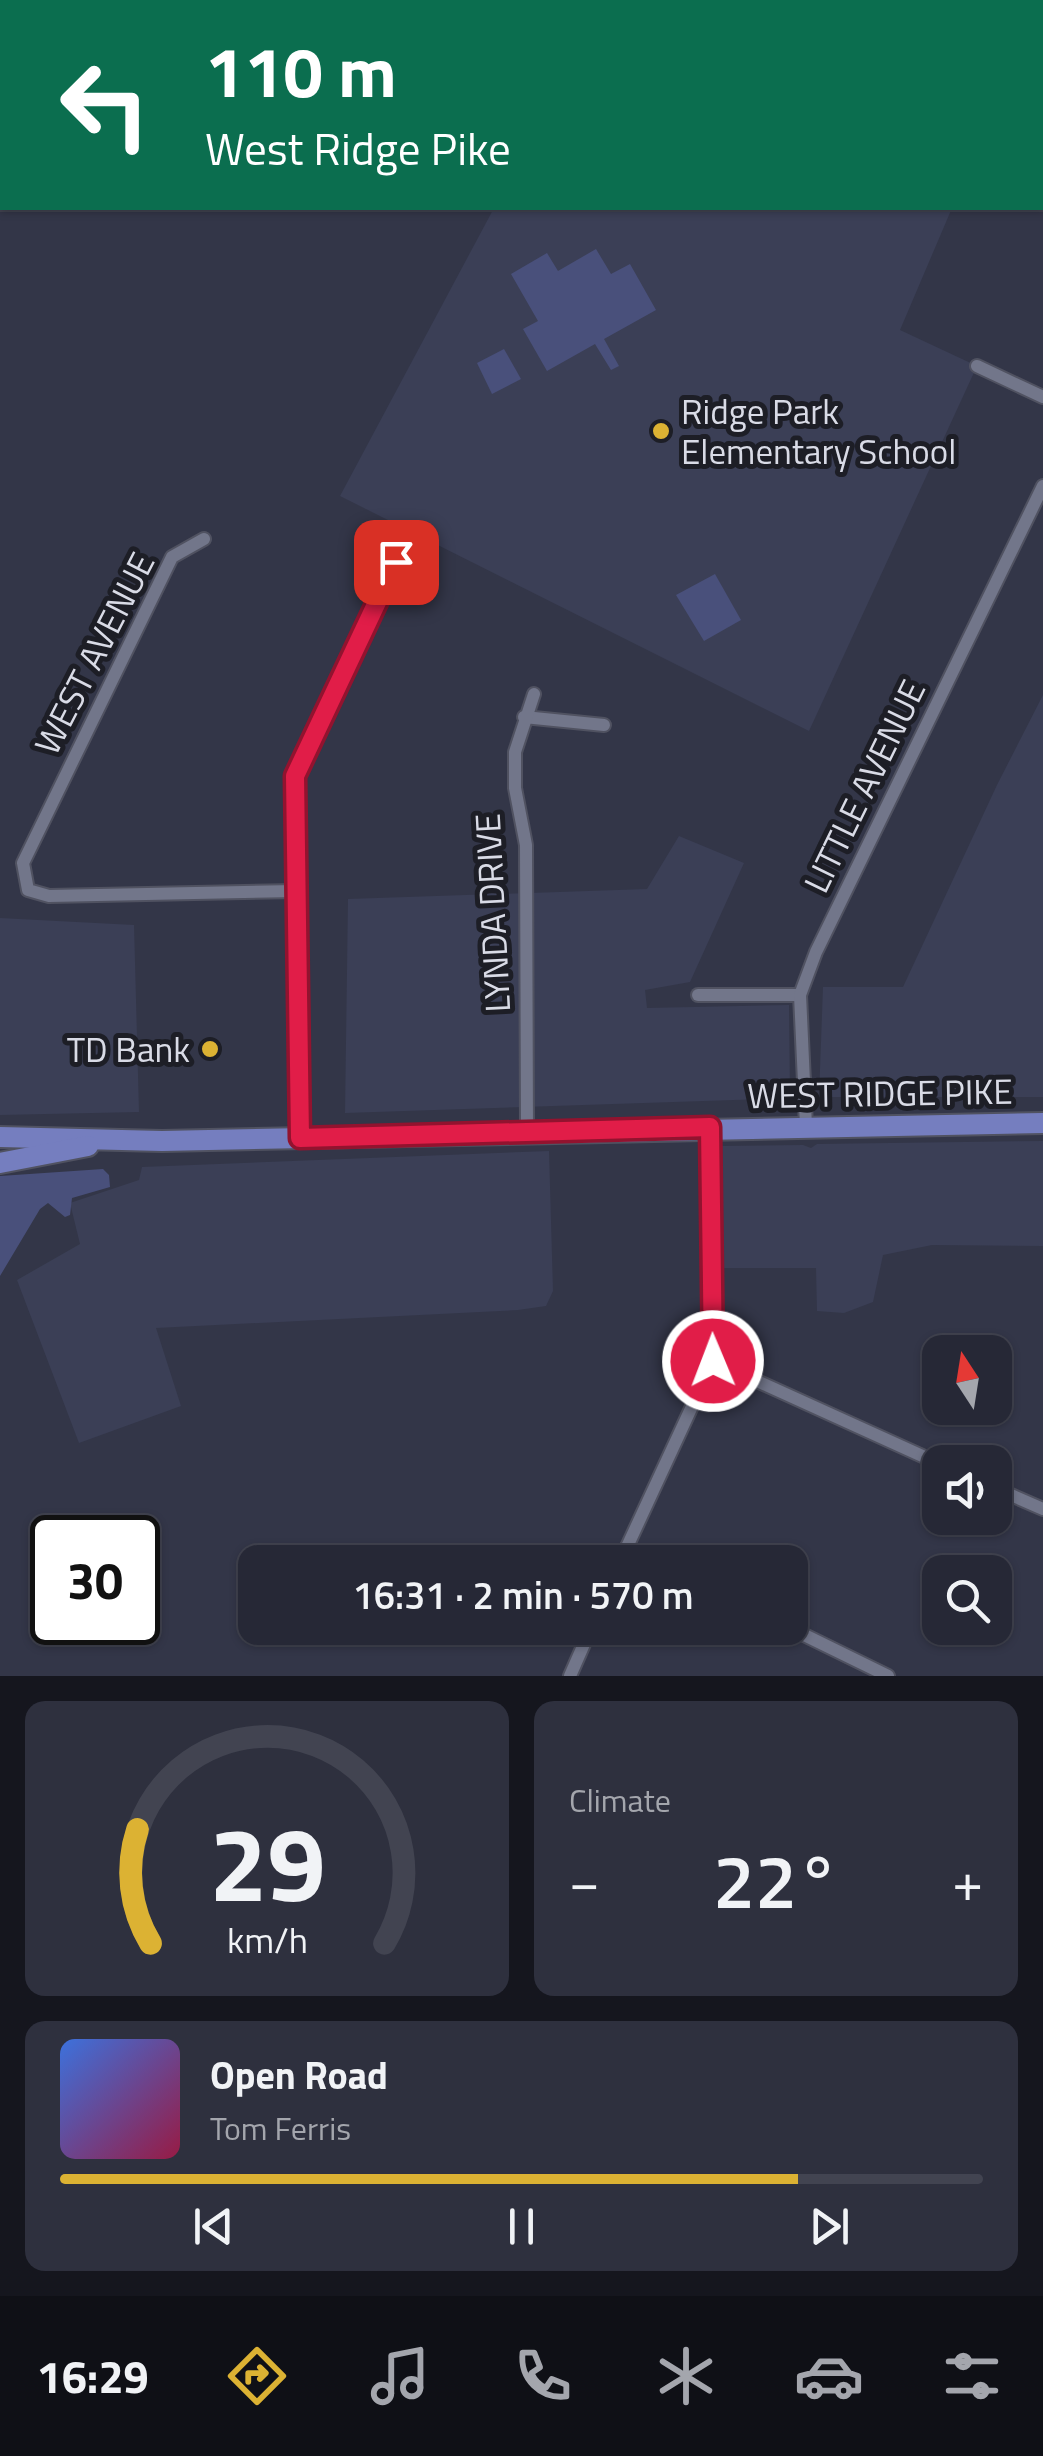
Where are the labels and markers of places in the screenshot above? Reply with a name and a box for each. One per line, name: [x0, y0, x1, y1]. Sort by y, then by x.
place label: Ridge Park Elementary School: [681, 384, 956, 478]
marker: Ridge Park Elementary School: [650, 420, 672, 442]
pin: [354, 520, 439, 605]
place label: TD Bank: [67, 1022, 190, 1076]
marker: TD Bank: [199, 1038, 221, 1060]

